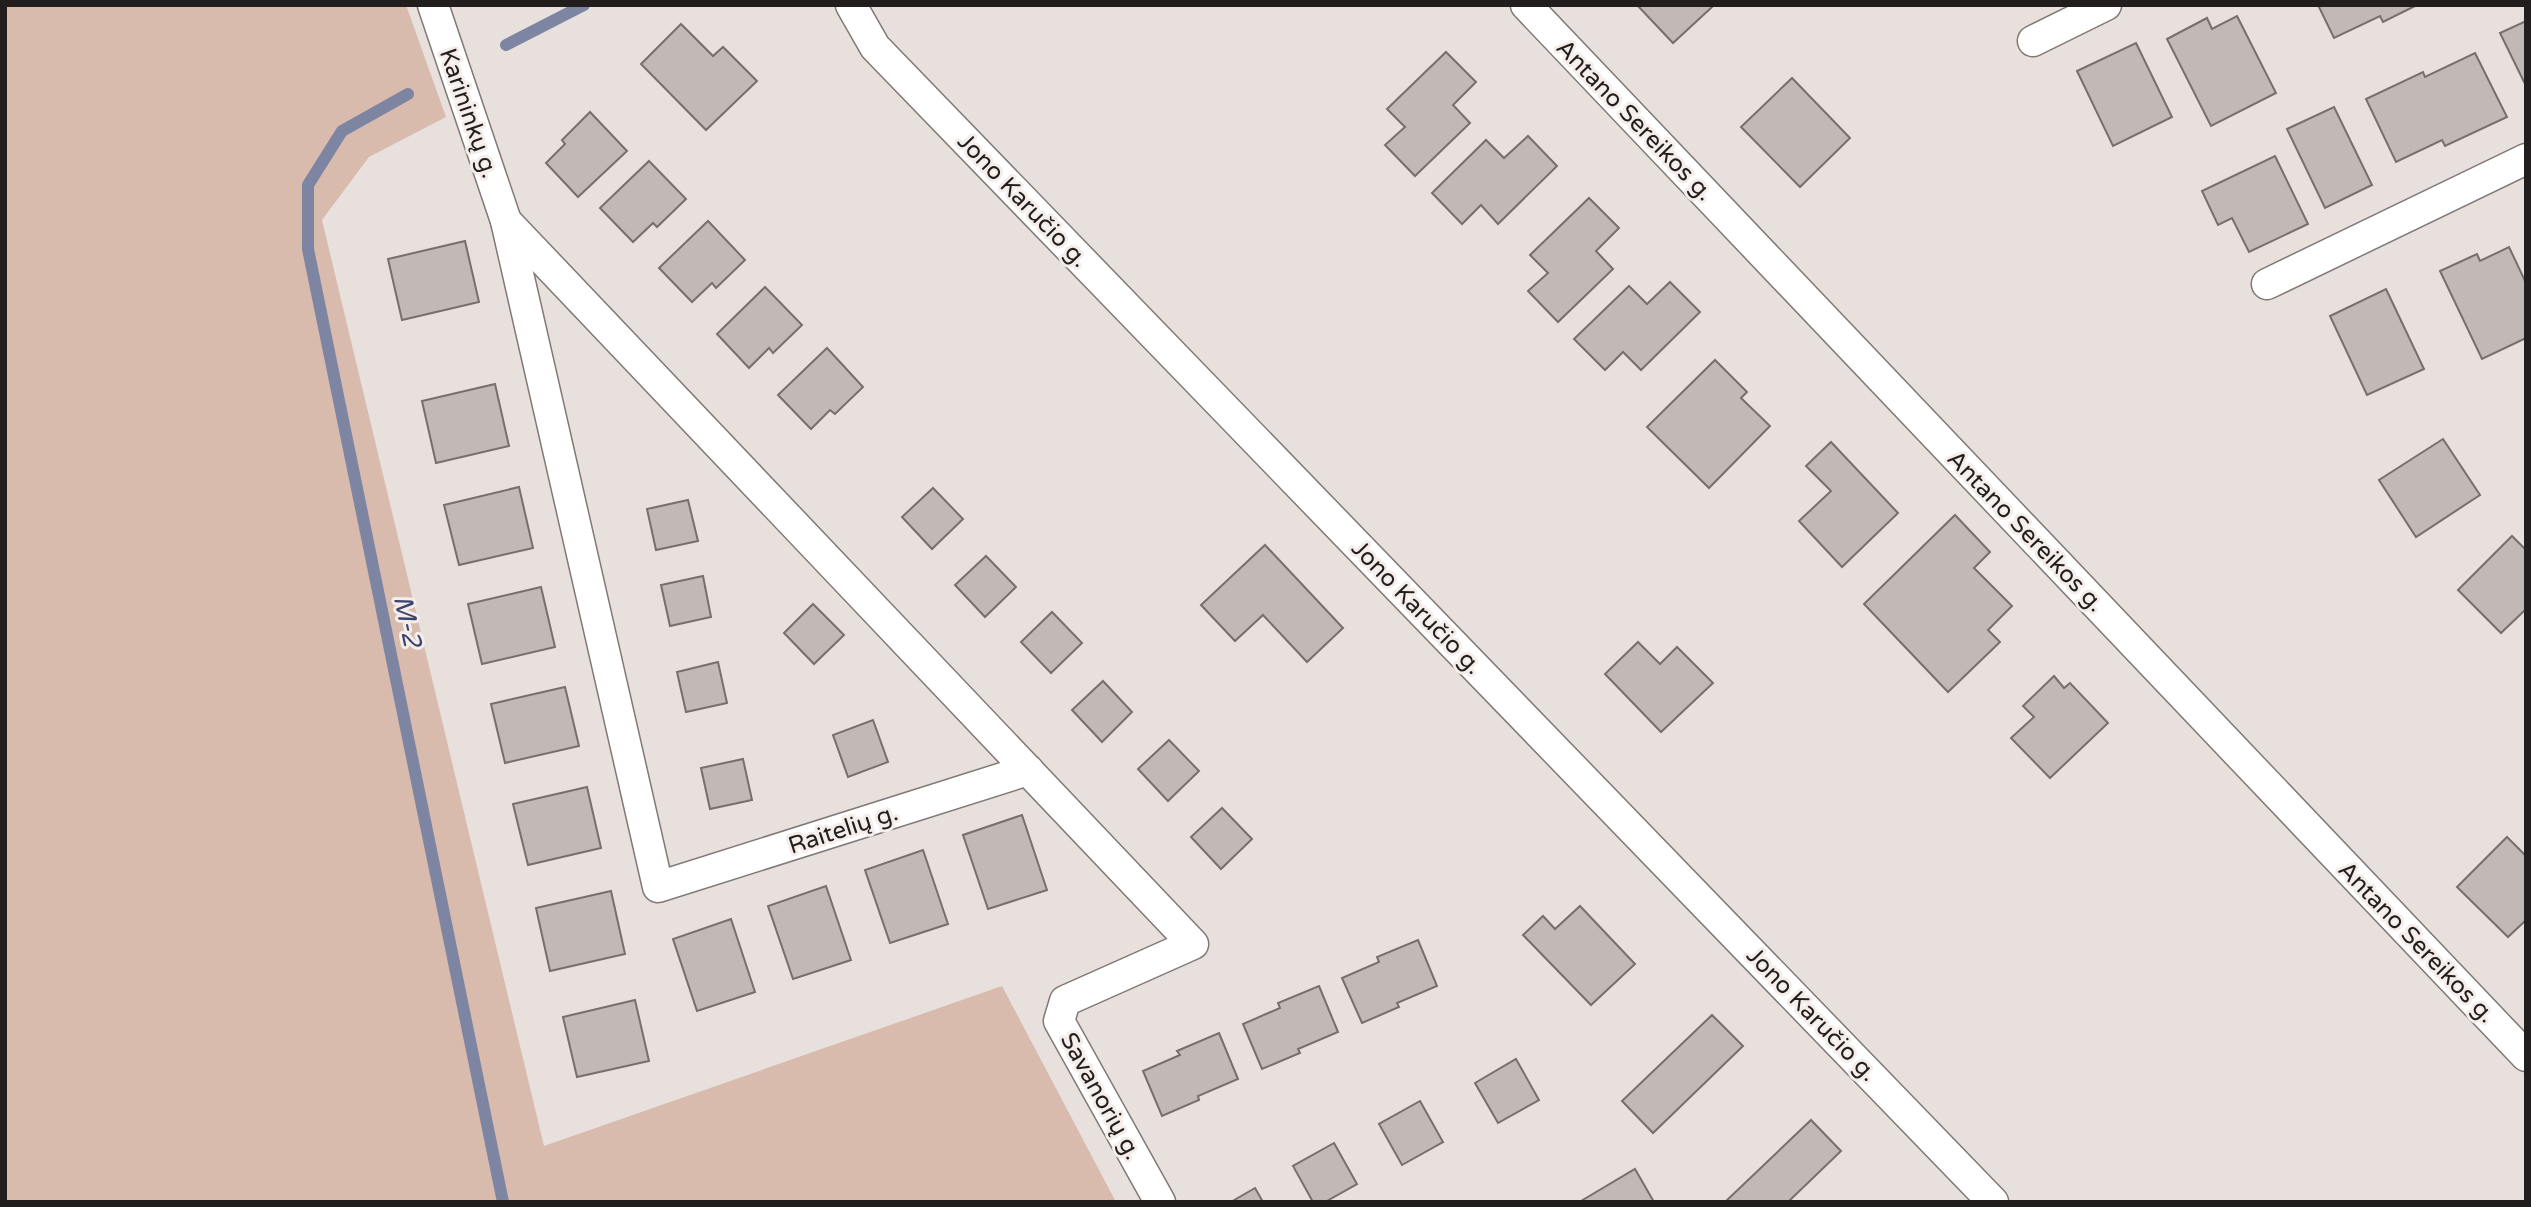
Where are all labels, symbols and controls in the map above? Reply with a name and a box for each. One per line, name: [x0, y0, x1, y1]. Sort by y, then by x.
street label: Antano Sereikos g.: [1550, 33, 1719, 207]
street label: Karininkų g.: [433, 44, 504, 182]
street label: Jono Karučio g.: [951, 127, 1094, 274]
street label: Antano Sereikos g.: [1941, 444, 2110, 618]
street label: Jono Karučio g.: [1345, 534, 1488, 681]
water label: M-2: [387, 592, 429, 652]
street label: Raitelių g.: [785, 798, 902, 861]
street label: Antano Sereikos g.: [2332, 855, 2501, 1029]
street label: Jono Karučio g.: [1740, 941, 1883, 1088]
street label: Savanorių g.: [1054, 1028, 1147, 1165]

